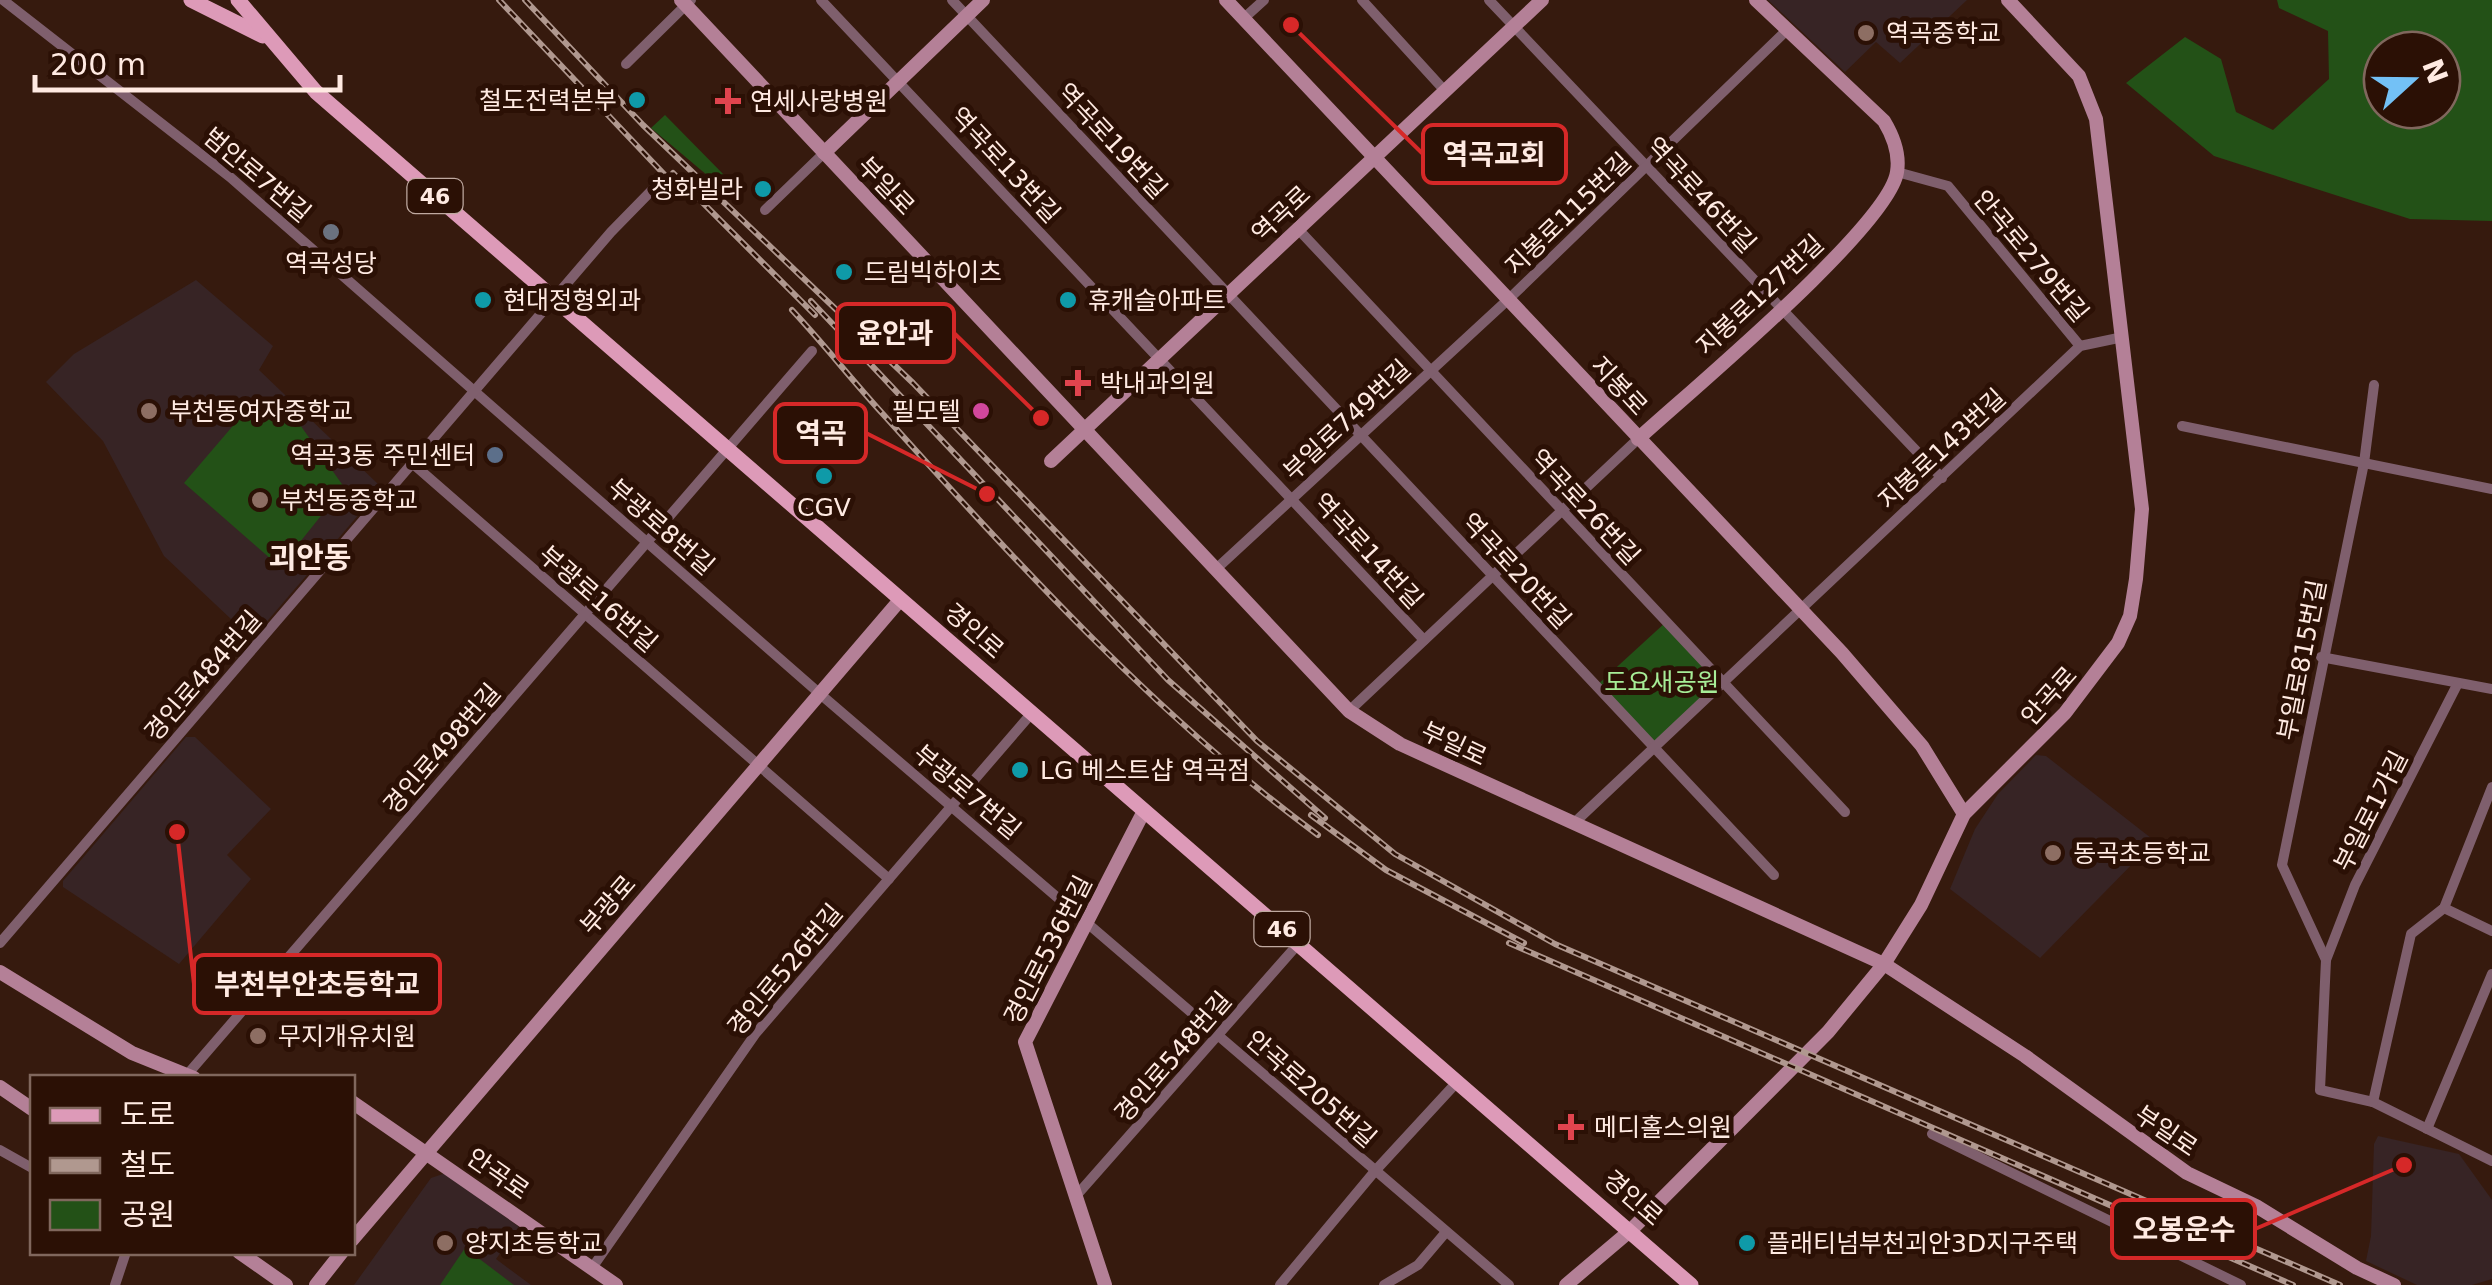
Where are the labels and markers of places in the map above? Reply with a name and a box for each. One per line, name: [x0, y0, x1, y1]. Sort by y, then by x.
place label: 역곡중학교: [1886, 19, 2001, 48]
marker: 역곡중학교: [1855, 22, 1877, 44]
place label: 철도전력본부: [479, 86, 617, 115]
place label: 연세사랑병원: [750, 87, 888, 116]
marker: 연세사랑병원: [715, 88, 741, 114]
marker: 철도전력본부: [626, 89, 648, 111]
callout: 역곡교회: [1423, 125, 1566, 183]
place label: 청화빌라: [651, 175, 743, 204]
marker: 청화빌라: [752, 178, 774, 200]
marker: 역곡성당: [320, 221, 342, 243]
place label: 역곡성당: [285, 249, 377, 278]
place label: 드림빅하이츠: [864, 258, 1002, 287]
marker: 드림빅하이츠: [833, 261, 855, 283]
place label: 현대정형외과: [503, 286, 641, 315]
place label: 휴캐슬아파트: [1088, 286, 1226, 315]
marker: 현대정형외과: [472, 289, 494, 311]
marker: 휴캐슬아파트: [1057, 289, 1079, 311]
callout: 윤안과: [837, 304, 954, 362]
place label: 박내과의원: [1100, 369, 1215, 398]
marker: 박내과의원: [1065, 370, 1091, 396]
place label: 부천동여자중학교: [169, 397, 353, 426]
place label: 필모텔: [892, 397, 961, 426]
marker: 부천동여자중학교: [138, 400, 160, 422]
marker: 필모텔: [970, 400, 992, 422]
callout: 역곡: [775, 404, 866, 462]
place label: 역곡3동 주민센터: [290, 441, 475, 470]
marker: 역곡3동 주민센터: [484, 444, 506, 466]
marker: CGV: [813, 465, 835, 487]
place label: 부천동중학교: [280, 486, 418, 515]
marker: 부천동중학교: [249, 489, 271, 511]
place label: CGV: [797, 493, 851, 522]
place label: LG 베스트샵 역곡점: [1040, 756, 1250, 785]
marker: LG 베스트샵 역곡점: [1009, 759, 1031, 781]
place label: 동곡초등학교: [2073, 839, 2211, 868]
marker: 동곡초등학교: [2042, 842, 2064, 864]
callout: 부천부안초등학교: [194, 955, 440, 1013]
place label: 무지개유치원: [278, 1022, 416, 1051]
marker: 무지개유치원: [247, 1025, 269, 1047]
place label: 메디홀스의원: [1594, 1113, 1732, 1142]
marker: 메디홀스의원: [1558, 1114, 1584, 1140]
callout: 오봉운수: [2112, 1200, 2255, 1258]
place label: 양지초등학교: [465, 1229, 603, 1258]
place label: 플래티넘부천괴안3D지구주택: [1767, 1229, 2078, 1258]
marker: 양지초등학교: [434, 1232, 456, 1254]
marker: 플래티넘부천괴안3D지구주택: [1736, 1232, 1758, 1254]

